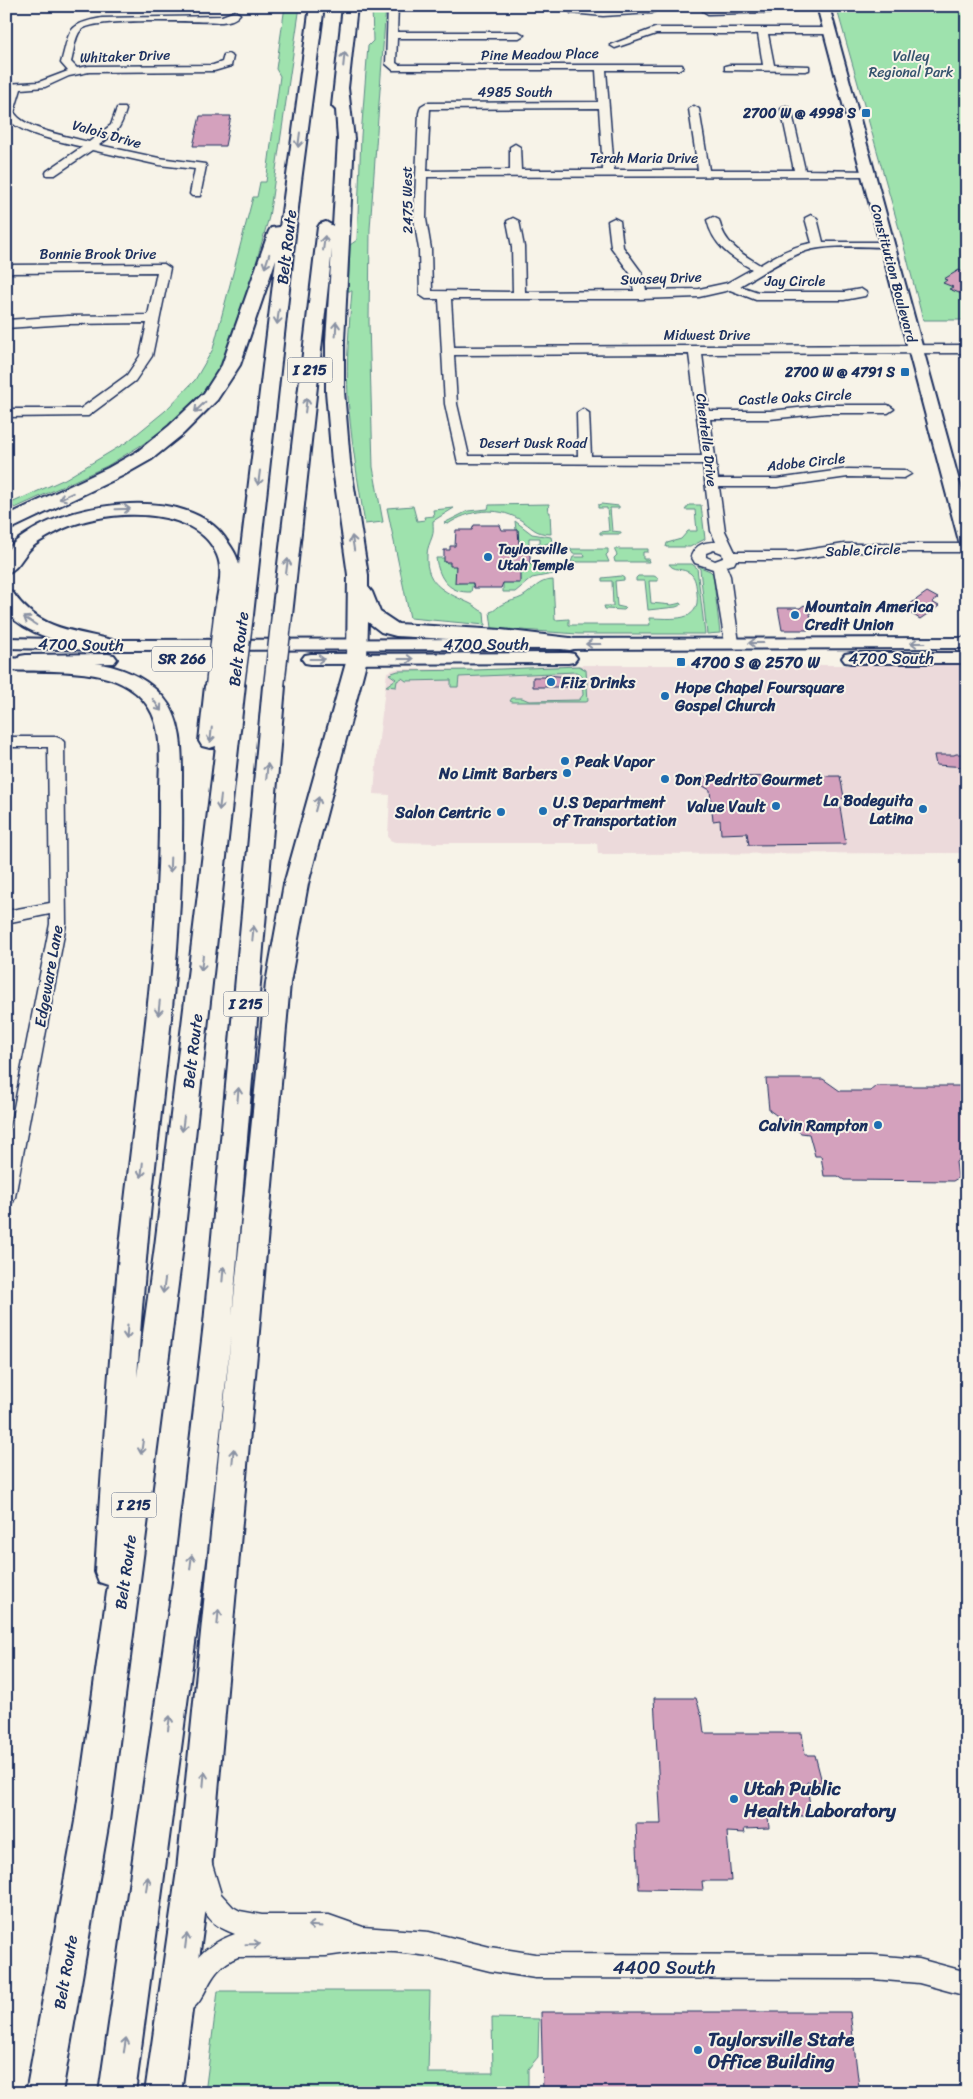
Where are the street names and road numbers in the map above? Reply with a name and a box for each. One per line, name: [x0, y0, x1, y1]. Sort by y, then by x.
street label: Pine Meadow Place: [481, 41, 599, 68]
street label: Whitaker Drive: [79, 42, 171, 71]
street label: 4985 South: [478, 80, 552, 105]
street label: Valois Drive: [69, 113, 144, 156]
street label: Terah Maria Drive: [590, 146, 698, 171]
street label: 2475 West: [394, 166, 421, 234]
street label: Constitution Boulevard: [863, 201, 924, 347]
street label: Belt Route: [268, 208, 305, 286]
street label: Bonnie Brook Drive: [40, 242, 156, 267]
street label: Swasey Drive: [620, 265, 702, 292]
street label: Jay Circle: [764, 269, 826, 294]
street label: Midwest Drive: [664, 323, 750, 348]
road number: I 215: [288, 358, 332, 382]
street label: Castle Oaks Circle: [738, 382, 852, 413]
street label: Chentelle Drive: [688, 392, 725, 488]
street label: Desert Dusk Road: [479, 431, 588, 456]
street label: Adobe Circle: [765, 446, 846, 479]
street label: Sable Circle: [825, 537, 901, 564]
street label: Belt Route: [220, 610, 257, 688]
street label: 4700 South: [38, 629, 124, 660]
street label: 4700 South: [443, 630, 529, 659]
street label: 4700 South: [848, 644, 934, 673]
road number: SR 266: [152, 646, 212, 672]
street label: Edgeware Lane: [25, 923, 72, 1030]
road number: I 215: [224, 992, 268, 1016]
street label: Belt Route: [174, 1012, 211, 1090]
road number: I 215: [112, 1492, 156, 1518]
street label: Belt Route: [106, 1533, 145, 1611]
street label: Belt Route: [45, 1933, 86, 2012]
street label: 4400 South: [613, 1951, 715, 1984]

